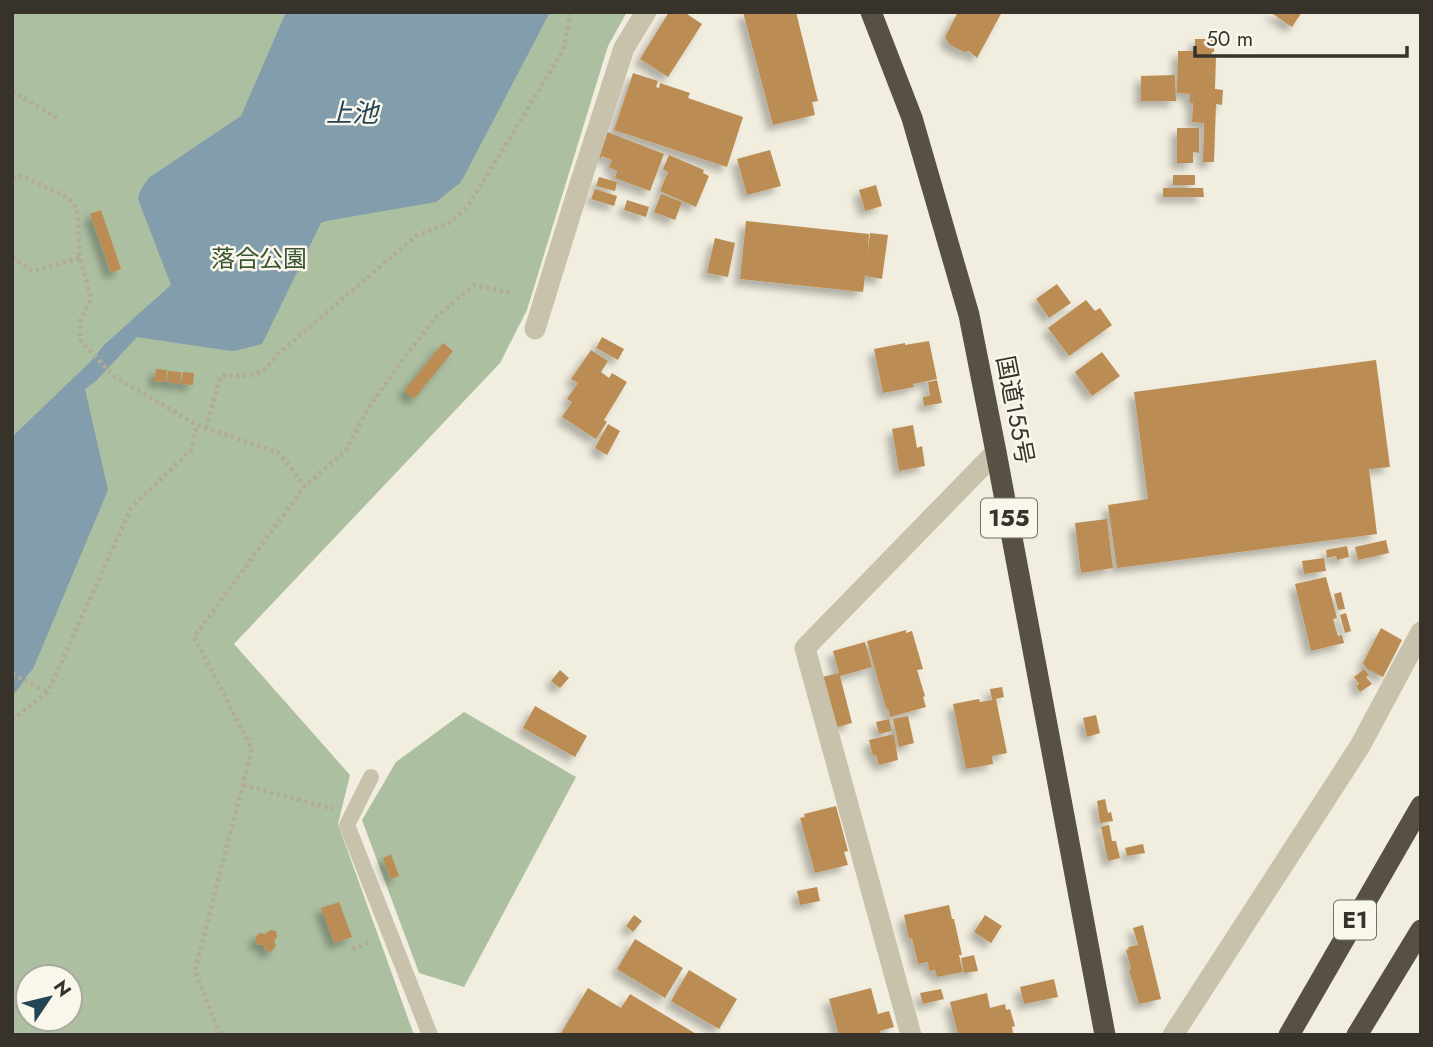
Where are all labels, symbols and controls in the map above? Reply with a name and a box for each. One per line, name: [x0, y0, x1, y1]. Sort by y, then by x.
scale bar: [1195, 14, 1407, 58]
text: 50 m: [1206, 24, 1253, 54]
water label: 上池: [326, 94, 381, 132]
park label: 落合公園: [211, 241, 307, 276]
street label: 国道155号: [988, 353, 1043, 467]
road number: 155: [981, 498, 1037, 538]
road number: E1: [1334, 900, 1376, 939]
north arrow: [14, 963, 84, 1033]
text: N: [47, 975, 78, 1002]

